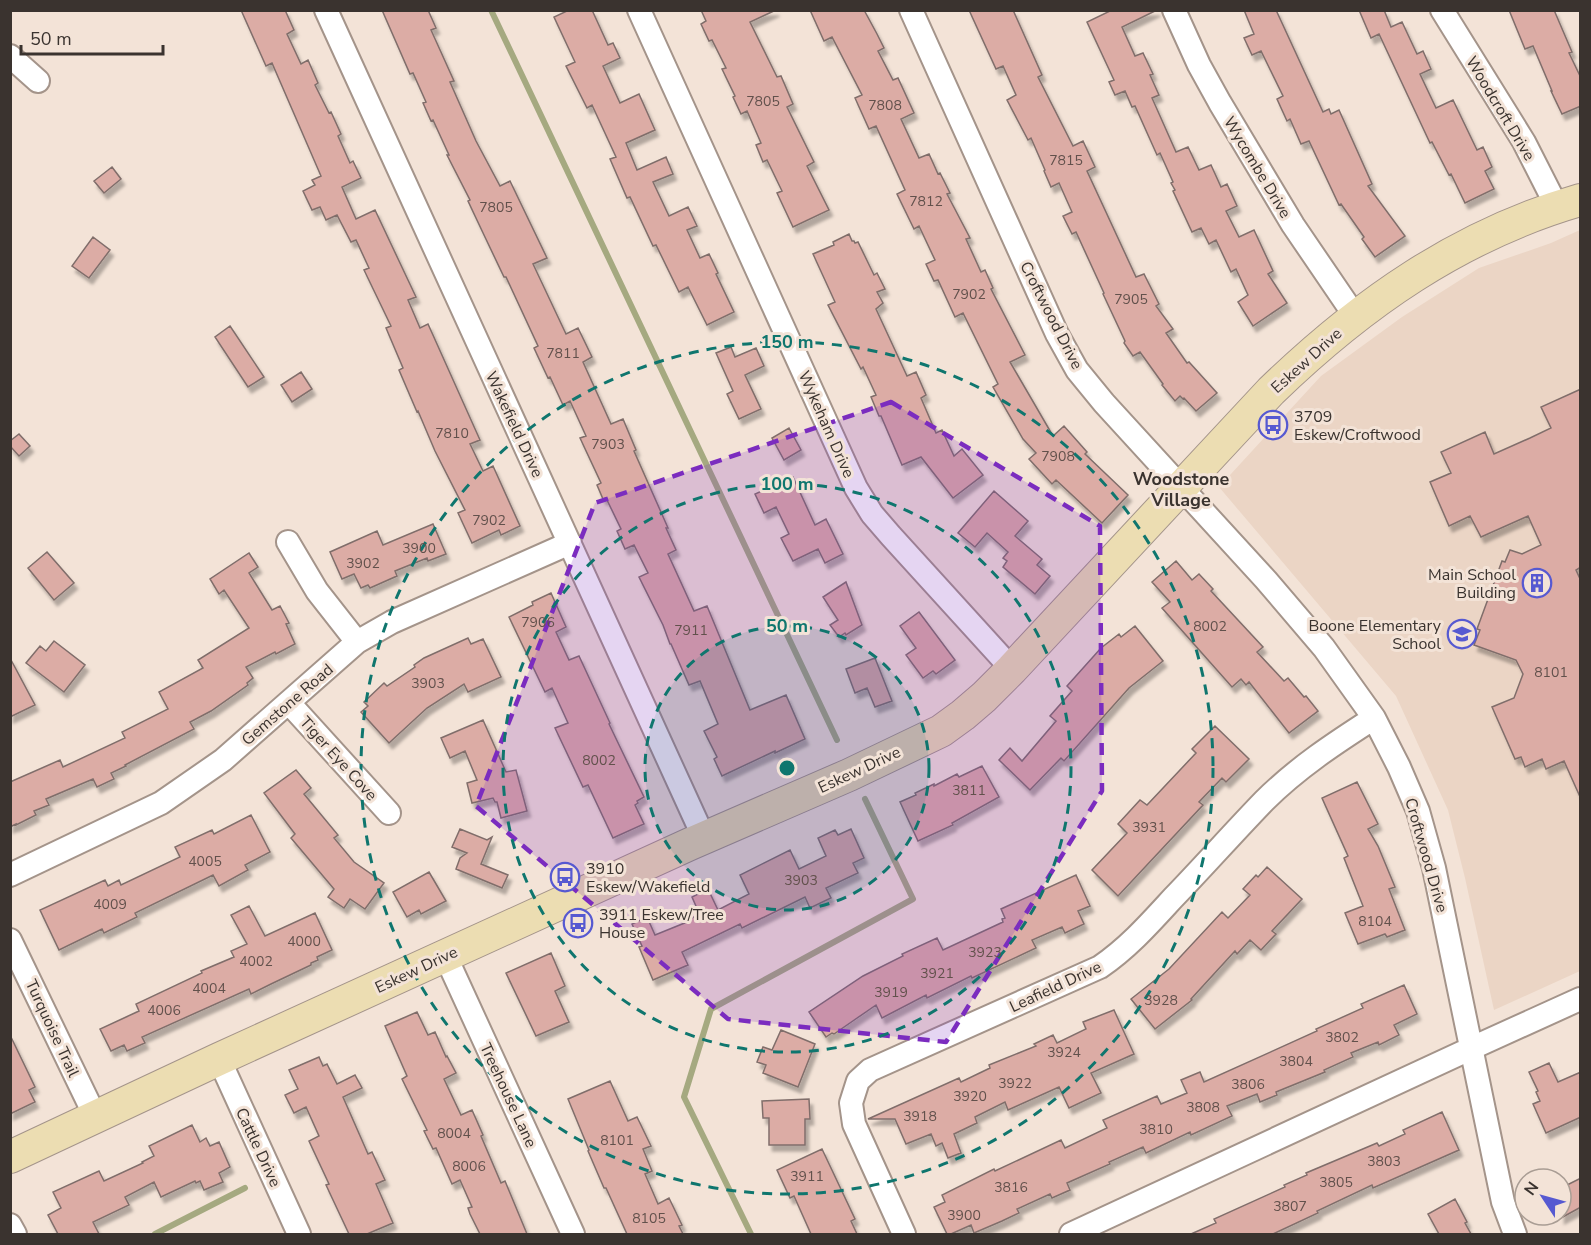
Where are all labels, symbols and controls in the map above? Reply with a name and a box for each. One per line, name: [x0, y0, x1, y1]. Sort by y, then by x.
scale bar: [21, 18, 164, 56]
text: 50 m: [30, 27, 72, 51]
street label: Woodcroft Drive: [1460, 52, 1540, 165]
house number: 7805: [746, 92, 780, 111]
house number: 7808: [868, 96, 902, 115]
street label: Wycombe Drive: [1218, 113, 1296, 222]
house number: 7815: [1049, 151, 1083, 170]
house number: 7812: [909, 192, 943, 211]
house number: 7805: [479, 198, 513, 217]
street label: Croftwood Drive: [1014, 258, 1088, 373]
house number: 7902: [952, 285, 986, 304]
house number: 7905: [1114, 290, 1148, 309]
street label: Eskew Drive: [1266, 323, 1347, 399]
text: 150 m: [760, 330, 814, 354]
house number: 7811: [546, 344, 580, 363]
street label: Wykeham Drive: [793, 367, 860, 481]
street label: Wakefield Drive: [480, 368, 548, 481]
place label: 3709 Eskew/Croftwood: [1294, 406, 1421, 446]
bus stop icon: 3709 Eskew/Croftwood: [1257, 409, 1289, 441]
house number: 7810: [435, 424, 469, 443]
house number: 7903: [591, 435, 625, 454]
house number: 7908: [1041, 447, 1075, 466]
district label: Woodstone Village: [1133, 467, 1230, 512]
text: 100 m: [760, 472, 814, 496]
house number: 7902: [472, 511, 506, 530]
house number: 3900: [402, 539, 436, 558]
house number: 3902: [346, 554, 380, 573]
place label: Main School Building: [1428, 564, 1516, 604]
building icon: Main School Building: [1521, 567, 1553, 599]
house number: 7906: [521, 613, 555, 632]
text: 50 m: [766, 614, 808, 638]
place label: Boone Elementary School: [1308, 615, 1442, 655]
house number: 8002: [1193, 617, 1227, 636]
school or university icon: Boone Elementary School: [1446, 618, 1478, 650]
house number: 7911: [674, 621, 708, 640]
street label: Gemstone Road: [237, 659, 338, 751]
house number: 8101: [1534, 663, 1568, 682]
house number: 3903: [411, 674, 445, 693]
street label: Tiger Eye Cove: [294, 712, 382, 806]
street label: Eskew Drive: [815, 741, 904, 799]
house number: 8002: [582, 751, 616, 770]
centre of rings: [777, 758, 797, 778]
house number: 3811: [952, 781, 986, 800]
street label: Croftwood Drive: [1399, 795, 1453, 915]
house number: 3931: [1132, 818, 1166, 837]
house number: 4005: [188, 852, 222, 871]
place label: 3910 Eskew/Wakefield: [586, 858, 710, 898]
bus stop icon: 3910 Eskew/Wakefield: [549, 861, 581, 893]
house number: 3903: [784, 871, 818, 890]
house number: 4009: [93, 895, 127, 914]
place label: 3911 Eskew/Tree House: [599, 904, 724, 944]
bus stop icon: 3911 Eskew/Tree House: [562, 907, 594, 939]
house number: 8104: [1358, 912, 1392, 931]
house number: 4000: [287, 932, 321, 951]
street label: Eskew Drive: [372, 941, 461, 999]
house number: 3923: [968, 943, 1002, 962]
house number: 4002: [239, 952, 273, 971]
street label: Leafield Drive: [1006, 956, 1105, 1018]
house number: 3921: [920, 964, 954, 983]
street label: Turquoise Trail: [20, 976, 84, 1081]
house number: 4004: [192, 979, 226, 998]
house number: 3919: [874, 983, 908, 1002]
house number: 3928: [1144, 991, 1178, 1010]
house number: 4006: [147, 1001, 181, 1020]
house number: 3802: [1325, 1028, 1359, 1047]
street label: Treehouse Lane: [474, 1040, 542, 1151]
house number: 3924: [1047, 1043, 1081, 1062]
house number: 3804: [1279, 1052, 1313, 1071]
house number: 3922: [998, 1074, 1032, 1093]
house number: 3806: [1231, 1075, 1265, 1094]
house number: 3920: [953, 1087, 987, 1106]
house number: 3808: [1186, 1098, 1220, 1117]
street label: Cattle Drive: [230, 1104, 286, 1191]
house number: 3918: [903, 1107, 937, 1126]
house number: 3810: [1139, 1120, 1173, 1139]
house number: 8004: [437, 1124, 471, 1143]
house number: 8101: [600, 1131, 634, 1150]
house number: 3803: [1367, 1152, 1401, 1171]
house number: 8006: [452, 1157, 486, 1176]
house number: 3911: [790, 1167, 824, 1186]
north arrow: [1513, 1167, 1573, 1227]
house number: 3805: [1319, 1173, 1353, 1192]
text: N: [1519, 1177, 1544, 1200]
house number: 3816: [994, 1178, 1028, 1197]
house number: 3807: [1273, 1197, 1307, 1216]
house number: 3900: [947, 1206, 981, 1225]
house number: 8105: [632, 1209, 666, 1228]

